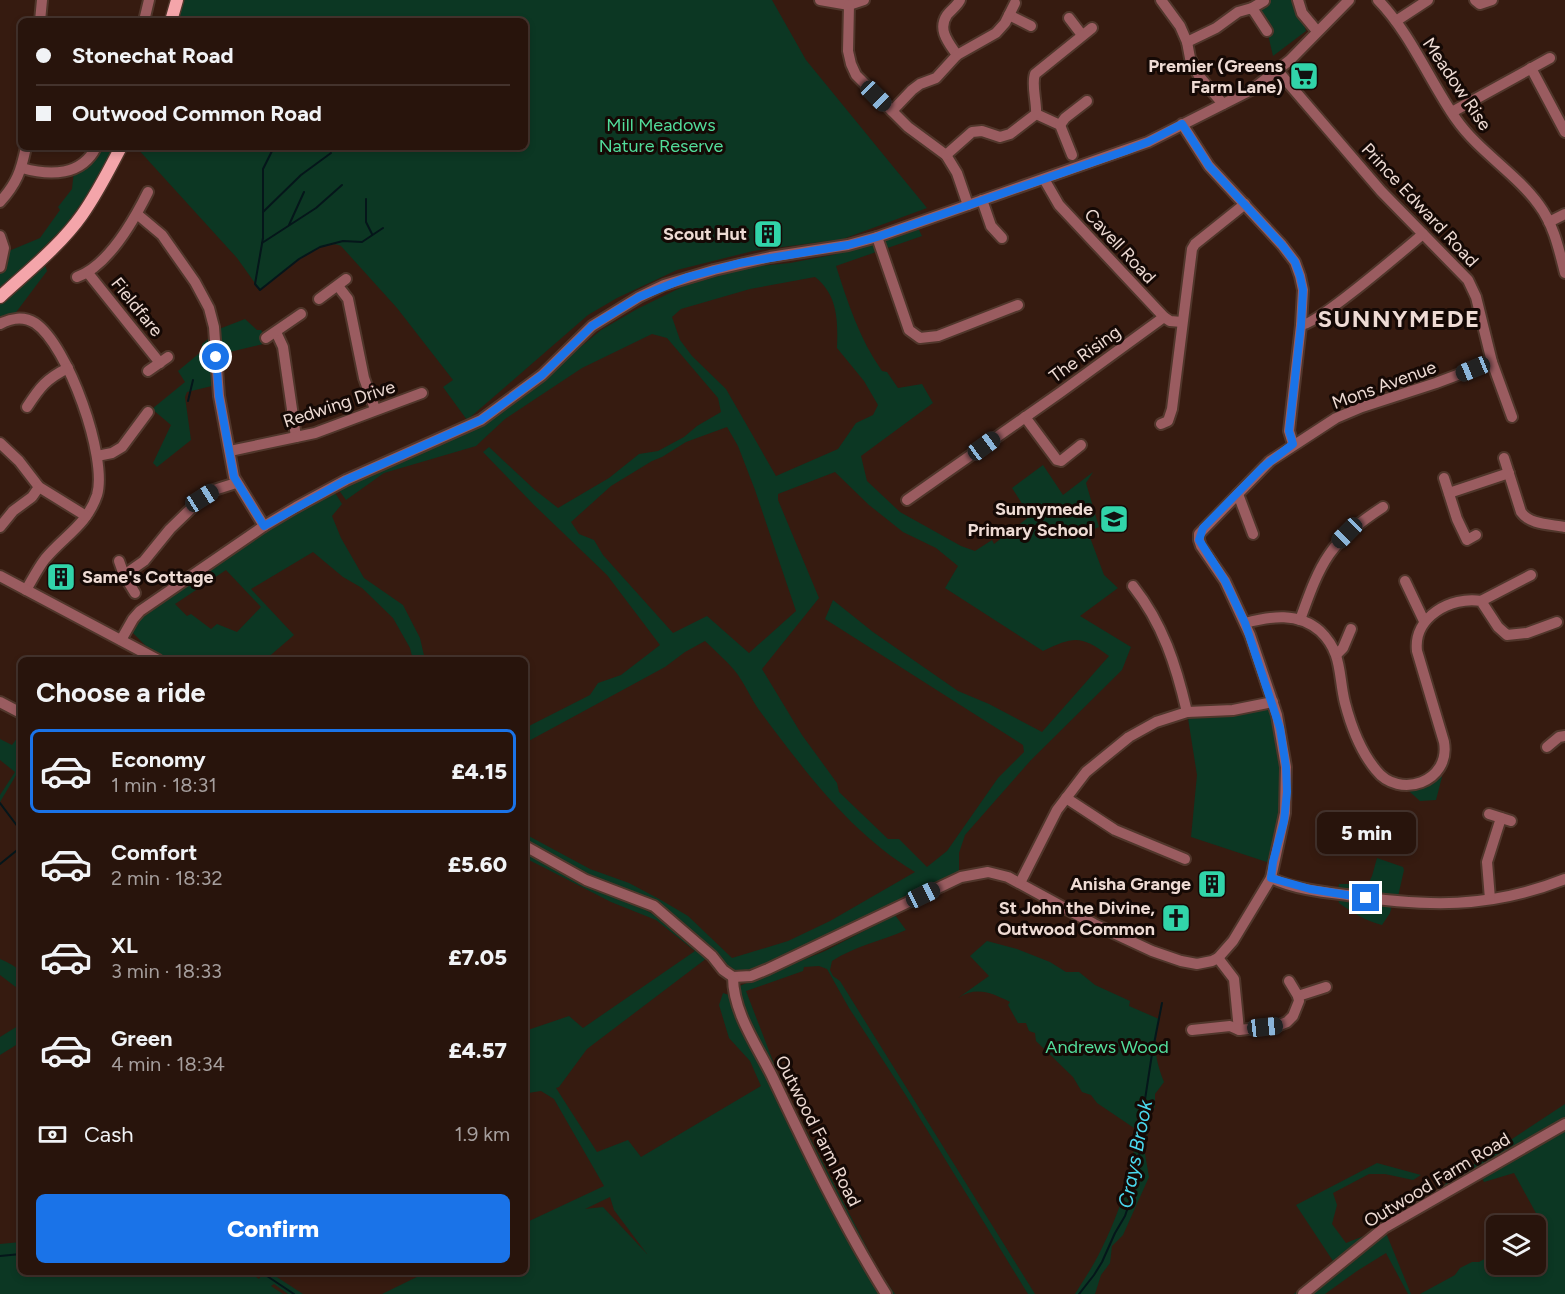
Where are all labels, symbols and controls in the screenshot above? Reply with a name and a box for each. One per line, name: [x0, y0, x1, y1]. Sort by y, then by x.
street label: Meadow Rise: [1418, 33, 1496, 135]
text: Stonechat Road: [72, 42, 234, 69]
place label: Premier (Greens Farm Lane): [1148, 55, 1284, 98]
supermarket icon: Premier (Greens Farm Lane): [1288, 60, 1320, 92]
car: [857, 77, 895, 115]
text: Outwood Common Road: [72, 100, 322, 127]
park label: Mill Meadows Nature Reserve: [599, 114, 724, 157]
street label: Prince Edward Road: [1357, 138, 1483, 272]
street label: Cavell Road: [1080, 204, 1160, 288]
building icon: Scout Hut: [752, 218, 784, 250]
place label: Scout Hut: [663, 223, 747, 245]
street label: Fieldfare: [106, 273, 168, 341]
district label: SUNNYMEDE: [1317, 304, 1481, 333]
street label: The Rising: [1045, 321, 1125, 387]
route start: [202, 343, 229, 370]
car: [1453, 354, 1493, 384]
street label: Mons Avenue: [1329, 356, 1439, 414]
street label: Redwing Drive: [280, 375, 398, 432]
car: [964, 428, 1004, 464]
car: [182, 481, 222, 515]
place label: Sunnymede Primary School: [968, 498, 1093, 541]
school or university icon: Sunnymede Primary School: [1098, 503, 1130, 535]
car: [1328, 514, 1366, 552]
building icon: Same's Cottage: [45, 561, 77, 593]
place label: Same's Cottage: [82, 566, 213, 588]
text: Choose a ride: [36, 676, 205, 709]
icon: car: [39, 744, 93, 798]
text: Economy: [111, 746, 206, 773]
text: £4.15: [452, 758, 507, 785]
text: 1 min · 18:31: [111, 773, 217, 797]
callout: 5 min: [1316, 811, 1416, 853]
text: 5 min: [1341, 821, 1392, 845]
icon: car: [39, 837, 93, 891]
text: Comfort: [111, 839, 197, 866]
text: £5.60: [448, 851, 507, 878]
text: 2 min · 18:32: [111, 866, 223, 890]
building icon: Anisha Grange: [1196, 868, 1228, 900]
place label: Anisha Grange: [1070, 873, 1191, 895]
car: [903, 879, 943, 911]
route end: [1352, 884, 1379, 911]
place label: St John the Divine, Outwood Common: [997, 897, 1155, 940]
church icon: St John the Divine, Outwood Common: [1160, 902, 1192, 934]
icon: car: [39, 930, 93, 984]
text: XL: [111, 932, 138, 959]
text: £7.05: [448, 944, 507, 971]
text: 3 min · 18:33: [111, 959, 222, 983]
car: [1246, 1016, 1284, 1038]
icon: car: [39, 1023, 93, 1077]
text: Green: [111, 1025, 173, 1052]
park label: Andrews Wood: [1045, 1036, 1169, 1058]
text: £4.57: [449, 1037, 507, 1064]
text: 4 min · 18:34: [111, 1052, 225, 1076]
street label: Outwood Farm Road: [770, 1052, 866, 1210]
water label: Crays Brook: [1113, 1097, 1158, 1210]
icon: cash: [36, 1118, 69, 1151]
text: Cash: [84, 1121, 134, 1148]
text: 1.9 km: [455, 1122, 510, 1146]
street label: Outwood Farm Road: [1360, 1128, 1514, 1232]
button: Confirm: [36, 1194, 510, 1263]
map controls: [1486, 1215, 1546, 1275]
button: layers: [1486, 1215, 1546, 1275]

